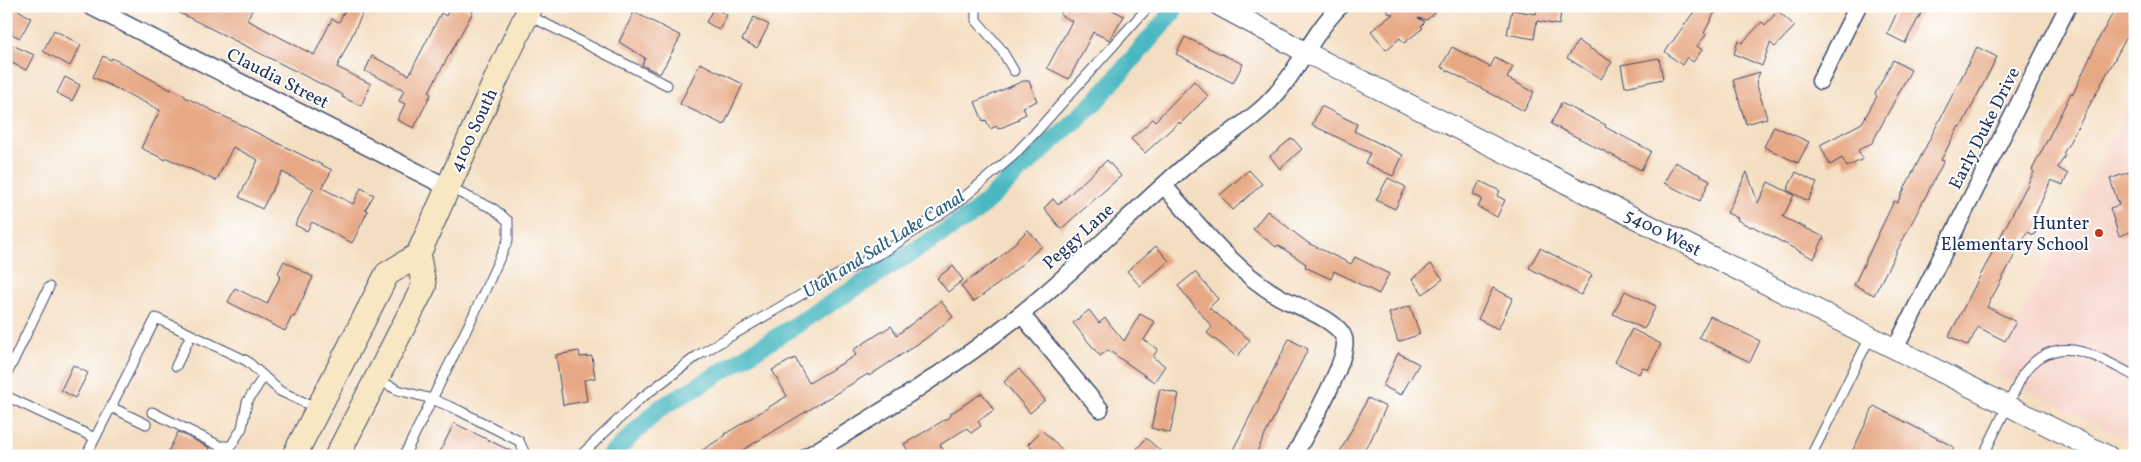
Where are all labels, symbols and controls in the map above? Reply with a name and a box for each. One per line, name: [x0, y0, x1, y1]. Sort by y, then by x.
street label: Claudia Street: [222, 43, 333, 116]
street label: Early Duke Drive: [1944, 63, 2027, 194]
street label: 4100 South: [444, 84, 505, 177]
water label: Utah and Salt Lake Canal: [798, 184, 970, 305]
street label: Peggy Lane: [1038, 198, 1120, 276]
street label: 5400 West: [1620, 203, 1705, 263]
place label: Hunter Elementary School: [1941, 212, 2089, 258]
marker: Hunter Elementary School: [2093, 227, 2105, 239]

